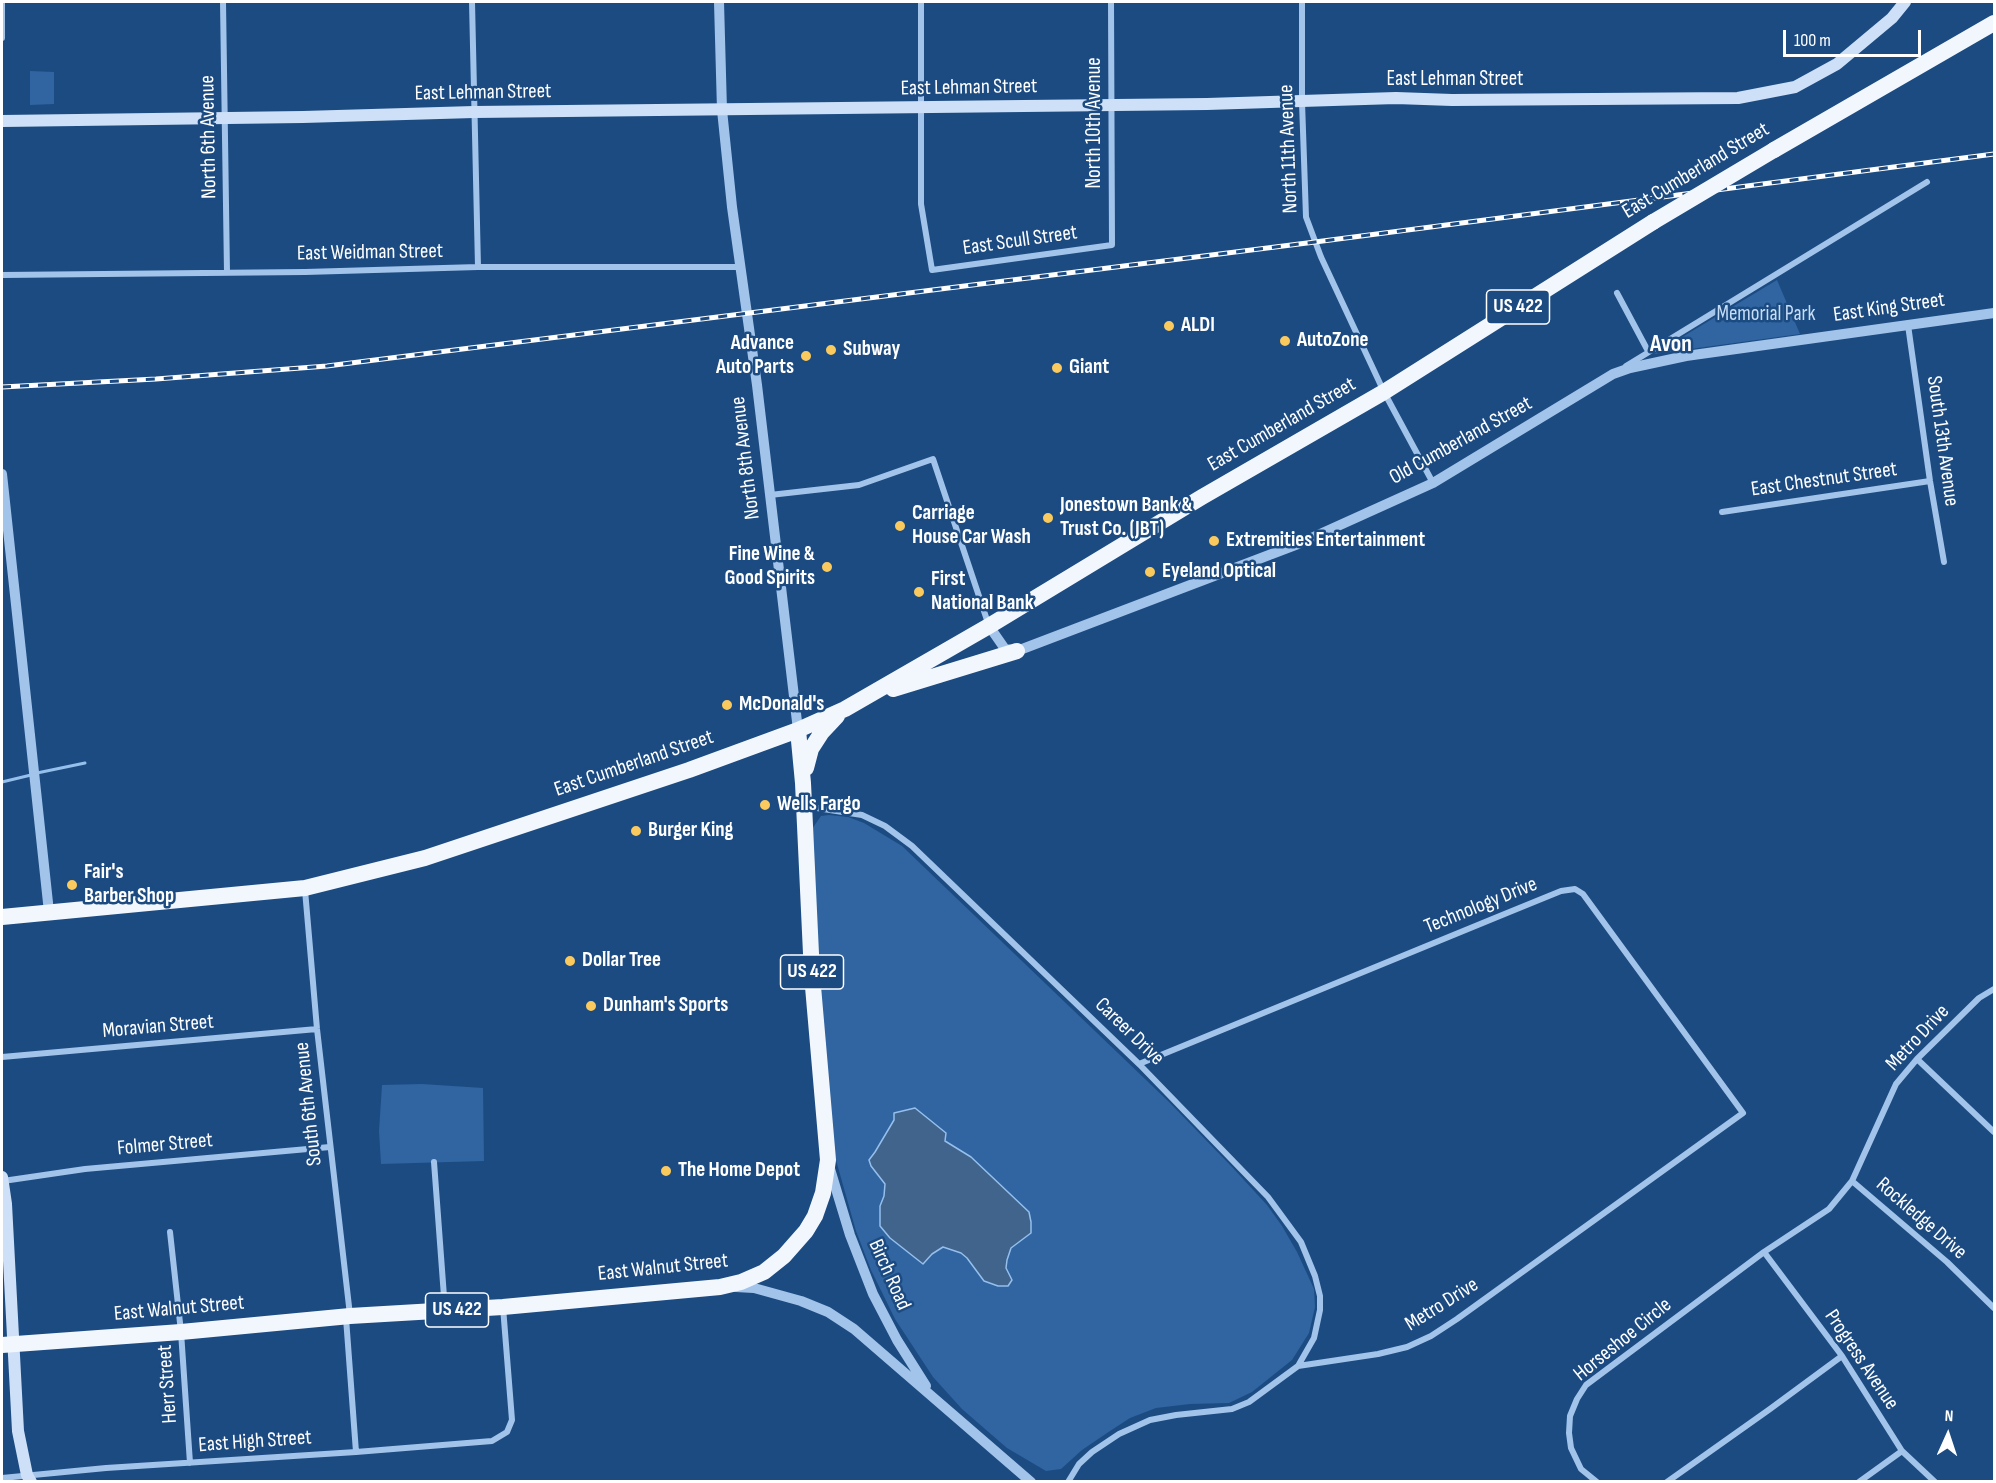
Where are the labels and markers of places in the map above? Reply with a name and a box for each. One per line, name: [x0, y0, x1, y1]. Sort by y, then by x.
place label: ALDI: [1181, 313, 1215, 339]
marker: ALDI: [1162, 319, 1176, 333]
place label: AutoZone: [1297, 328, 1369, 354]
place label: Advance Auto Parts: [716, 331, 794, 381]
marker: AutoZone: [1278, 334, 1292, 348]
place label: Subway: [843, 337, 900, 363]
marker: Subway: [824, 343, 838, 357]
marker: Advance Auto Parts: [799, 349, 813, 363]
place label: Giant: [1069, 355, 1109, 381]
marker: Giant: [1050, 361, 1064, 375]
place label: Jonestown Bank & Trust Co. (JBT): [1060, 493, 1193, 543]
place label: Carriage House Car Wash: [912, 501, 1031, 551]
marker: Jonestown Bank & Trust Co. (JBT): [1041, 511, 1055, 525]
marker: Carriage House Car Wash: [893, 519, 907, 533]
place label: Extremities Entertainment: [1226, 528, 1425, 554]
marker: Extremities Entertainment: [1207, 534, 1221, 548]
place label: Fine Wine & Good Spirits: [725, 542, 815, 592]
place label: Eyeland Optical: [1162, 559, 1276, 585]
marker: Fine Wine & Good Spirits: [820, 560, 834, 574]
marker: Eyeland Optical: [1143, 565, 1157, 579]
place label: First National Bank: [931, 567, 1033, 617]
marker: First National Bank: [912, 585, 926, 599]
place label: McDonald's: [739, 692, 824, 718]
marker: McDonald's: [720, 698, 734, 712]
place label: Wells Fargo: [777, 792, 861, 818]
marker: Wells Fargo: [758, 798, 772, 812]
place label: Burger King: [648, 818, 733, 844]
marker: Burger King: [629, 824, 643, 838]
place label: Fair's Barber Shop: [84, 860, 174, 910]
marker: Fair's Barber Shop: [65, 878, 79, 892]
place label: Dollar Tree: [582, 948, 661, 974]
marker: Dollar Tree: [563, 954, 577, 968]
place label: Dunham's Sports: [603, 993, 728, 1019]
marker: Dunham's Sports: [584, 999, 598, 1013]
place label: The Home Depot: [678, 1158, 800, 1184]
marker: The Home Depot: [659, 1164, 673, 1178]

